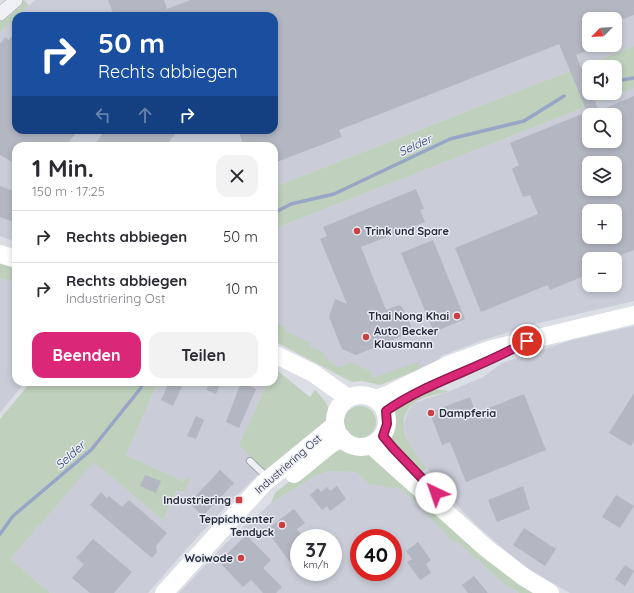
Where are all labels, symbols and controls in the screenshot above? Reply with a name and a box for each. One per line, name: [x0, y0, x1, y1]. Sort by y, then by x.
north arrow: [582, 12, 622, 52]
map controls: [582, 12, 622, 292]
text: 50 m: [98, 25, 165, 60]
icon: right: [32, 28, 84, 80]
text: Rechts abbiegen: [98, 60, 238, 83]
button: sound: [582, 60, 622, 100]
icon: left: [92, 104, 114, 126]
icon: ahead: [134, 104, 156, 126]
icon: right: [176, 104, 198, 126]
button: search: [582, 108, 622, 148]
water label: Selder: [396, 130, 435, 159]
text: 1 Min.: [32, 153, 94, 183]
button: close: [216, 155, 258, 197]
button: layers: [582, 156, 622, 196]
text: 150 m · 17:25: [32, 183, 105, 199]
button: +: [582, 204, 622, 244]
place label: Trink und Spare: [365, 224, 449, 238]
icon: right: [32, 226, 54, 248]
marker: Trink und Spare: [352, 226, 362, 236]
text: Rechts abbiegen: [66, 227, 187, 246]
text: 50 m: [223, 227, 258, 246]
button: −: [582, 252, 622, 292]
text: Rechts abbiegen: [66, 271, 187, 290]
icon: right: [32, 278, 54, 300]
text: 10 m: [226, 279, 258, 298]
text: Industriering Ost: [66, 290, 165, 306]
place label: Thai Nong Khai: [368, 309, 449, 323]
marker: Thai Nong Khai: [452, 311, 462, 321]
place label: Auto Becker Klausmann: [374, 324, 439, 351]
pin: [510, 324, 544, 358]
icon: arrive: [516, 330, 538, 352]
button: Beenden: [32, 332, 141, 378]
button: Teilen: [149, 332, 258, 378]
marker: Auto Becker Klausmann: [361, 332, 371, 342]
place label: Dampferia: [439, 406, 496, 420]
marker: Dampferia: [426, 408, 436, 418]
street label: Industriering Ost: [252, 431, 325, 497]
water label: Selder: [52, 437, 89, 472]
position arrow: [415, 472, 457, 514]
place label: Industriering: [163, 493, 231, 507]
marker: Industriering: [234, 495, 244, 505]
place label: Teppichcenter Tendyck: [199, 512, 274, 539]
marker: Teppichcenter Tendyck: [277, 520, 287, 530]
speed limit sign: 40: [350, 529, 402, 581]
text: 37: [305, 537, 327, 562]
place label: Woiwode: [185, 551, 233, 565]
marker: Woiwode: [236, 553, 246, 563]
text: km/h: [303, 558, 329, 571]

